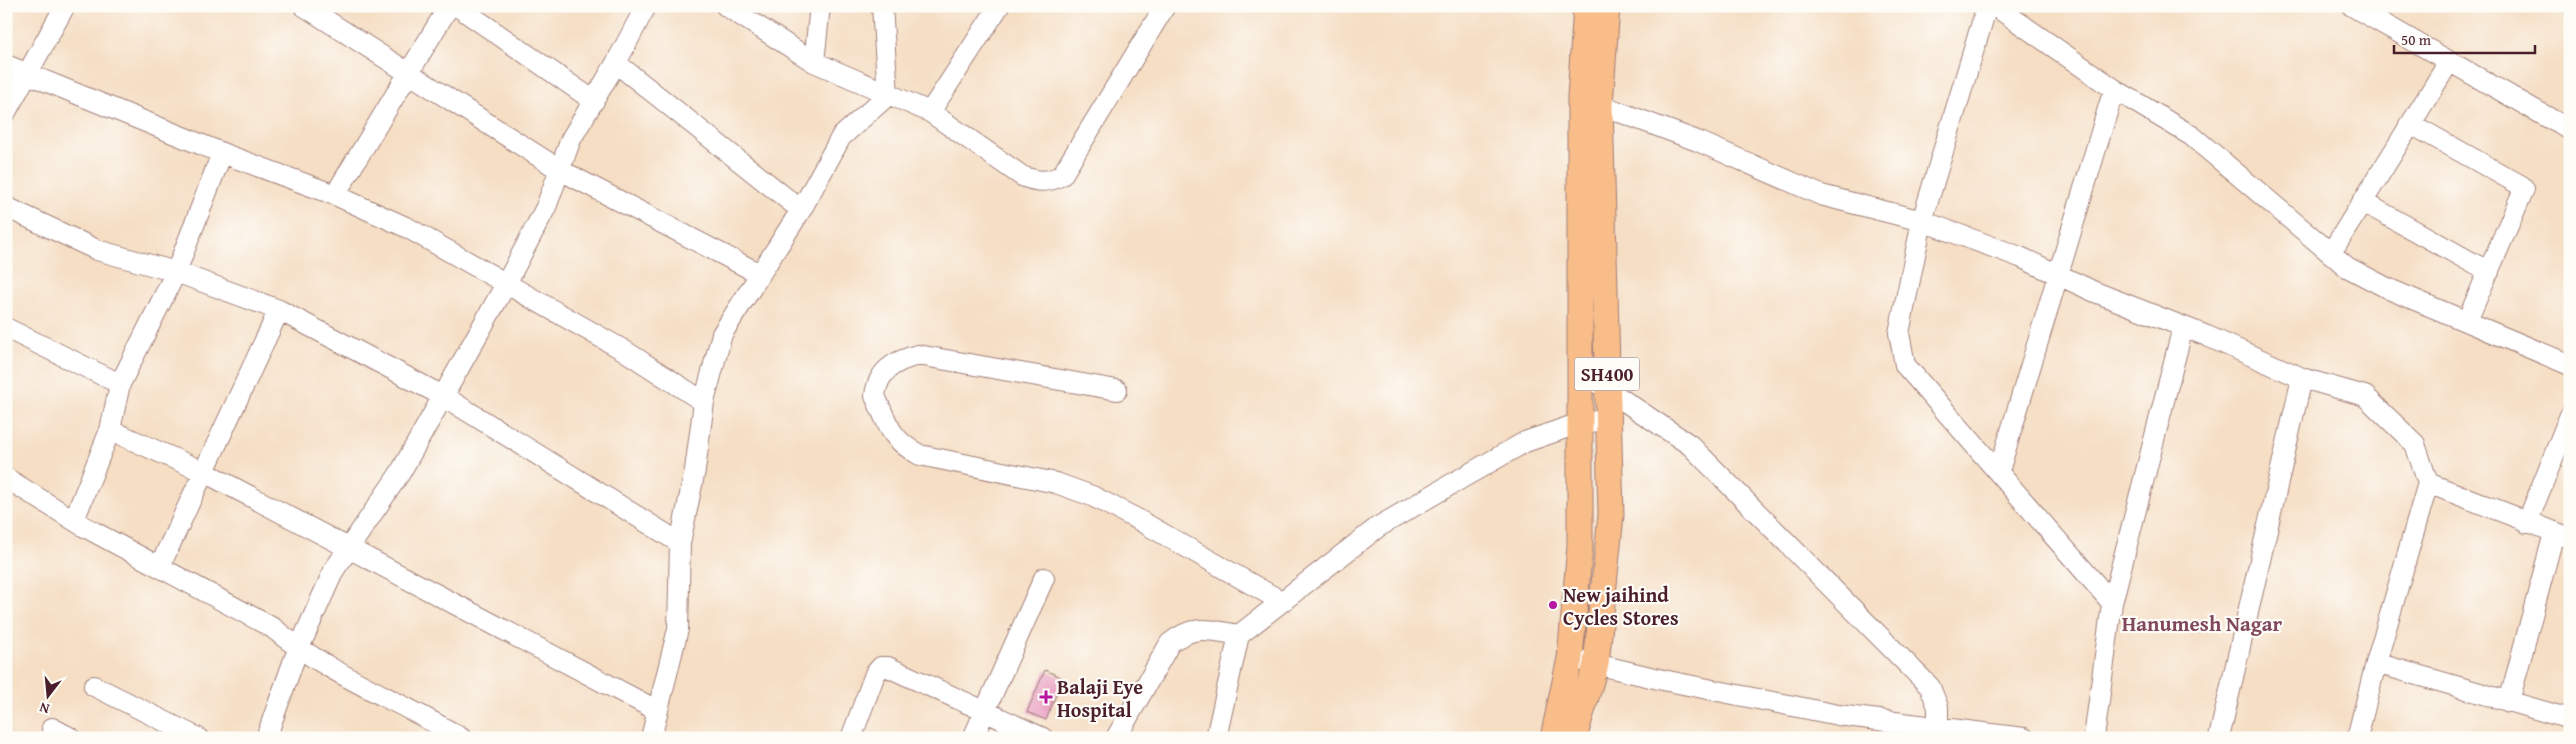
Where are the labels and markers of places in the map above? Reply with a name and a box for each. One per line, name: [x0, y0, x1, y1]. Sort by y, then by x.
place label: New jaihind Cycles Stores: [1563, 580, 1679, 632]
marker: New jaihind Cycles Stores: [1547, 599, 1559, 611]
place label: Balaji Eye Hospital: [1057, 672, 1143, 724]
marker: Balaji Eye Hospital: [1039, 690, 1053, 704]

